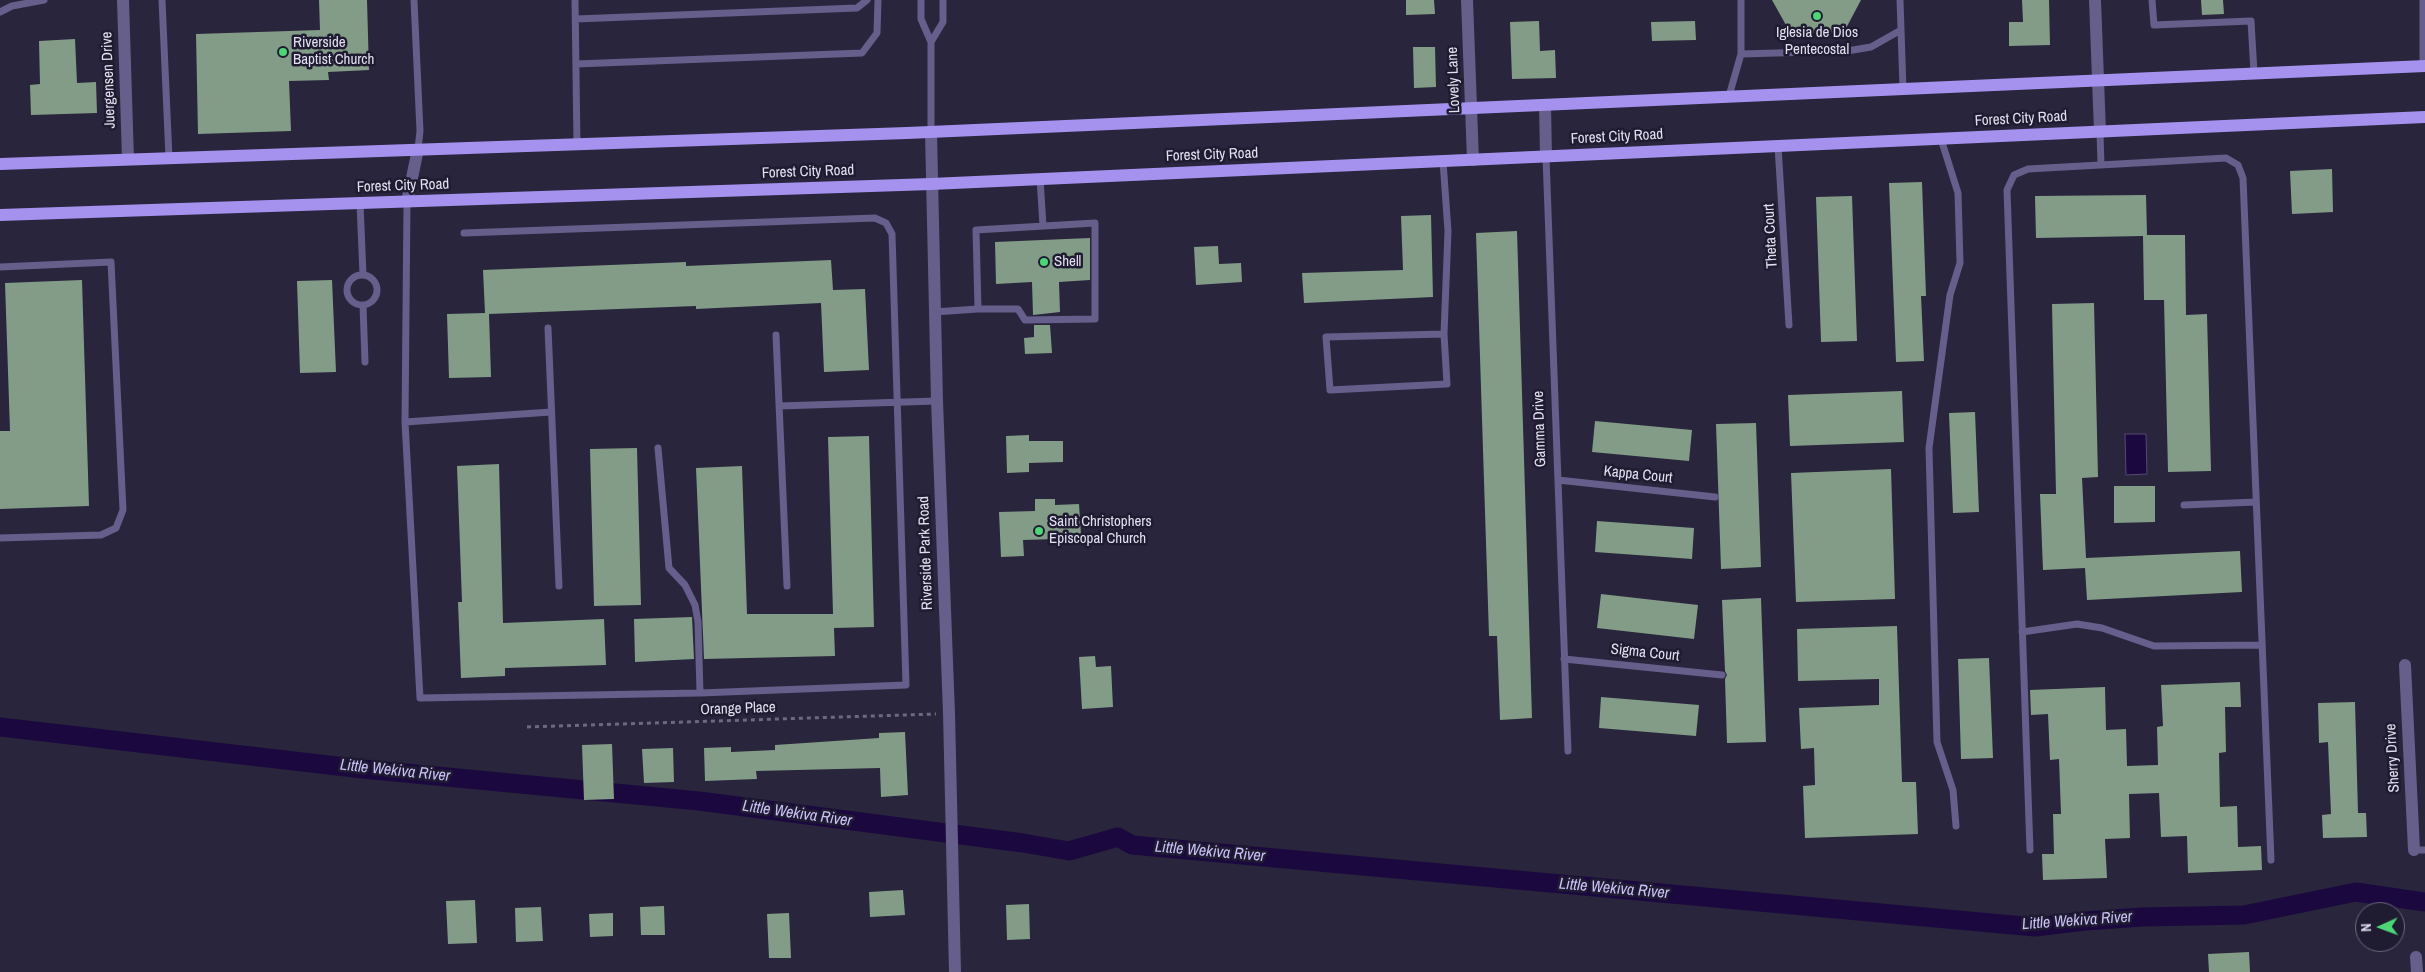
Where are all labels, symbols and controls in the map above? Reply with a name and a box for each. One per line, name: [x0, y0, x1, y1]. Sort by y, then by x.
marker: Iglesia de Dios Pentecostal: [1811, 10, 1823, 22]
place label: Iglesia de Dios Pentecostal: [1776, 24, 1858, 59]
street label: Juergensen Drive: [98, 31, 120, 129]
place label: Riverside Baptist Church: [293, 34, 374, 69]
marker: Riverside Baptist Church: [277, 46, 289, 58]
street label: Lovely Lane: [1444, 47, 1464, 113]
street label: Forest City Road: [1974, 108, 2068, 130]
street label: Forest City Road: [1570, 126, 1664, 148]
street label: Forest City Road: [1166, 144, 1258, 166]
street label: Forest City Road: [762, 161, 854, 183]
street label: Forest City Road: [357, 175, 449, 197]
street label: Theta Court: [1760, 203, 1782, 269]
place label: Shell: [1054, 253, 1081, 271]
marker: Shell: [1038, 256, 1050, 268]
street label: Gamma Drive: [1530, 390, 1550, 468]
street label: Kappa Court: [1603, 462, 1673, 488]
street label: Riverside Park Road: [915, 496, 937, 610]
place label: Saint Christophers Episcopal Church: [1049, 513, 1152, 548]
marker: Saint Christophers Episcopal Church: [1033, 525, 1045, 537]
street label: Sigma Court: [1610, 640, 1680, 666]
street label: Orange Place: [700, 699, 776, 719]
street label: Sherry Drive: [2382, 723, 2404, 793]
water label: Little Wekiva River: [339, 756, 451, 786]
water label: Little Wekiva River: [741, 797, 853, 831]
water label: Little Wekiva River: [1154, 838, 1266, 866]
water label: Little Wekiva River: [1558, 875, 1670, 903]
north arrow: [2355, 902, 2405, 952]
water label: Little Wekiva River: [2021, 908, 2133, 934]
text: N: [2357, 923, 2375, 932]

